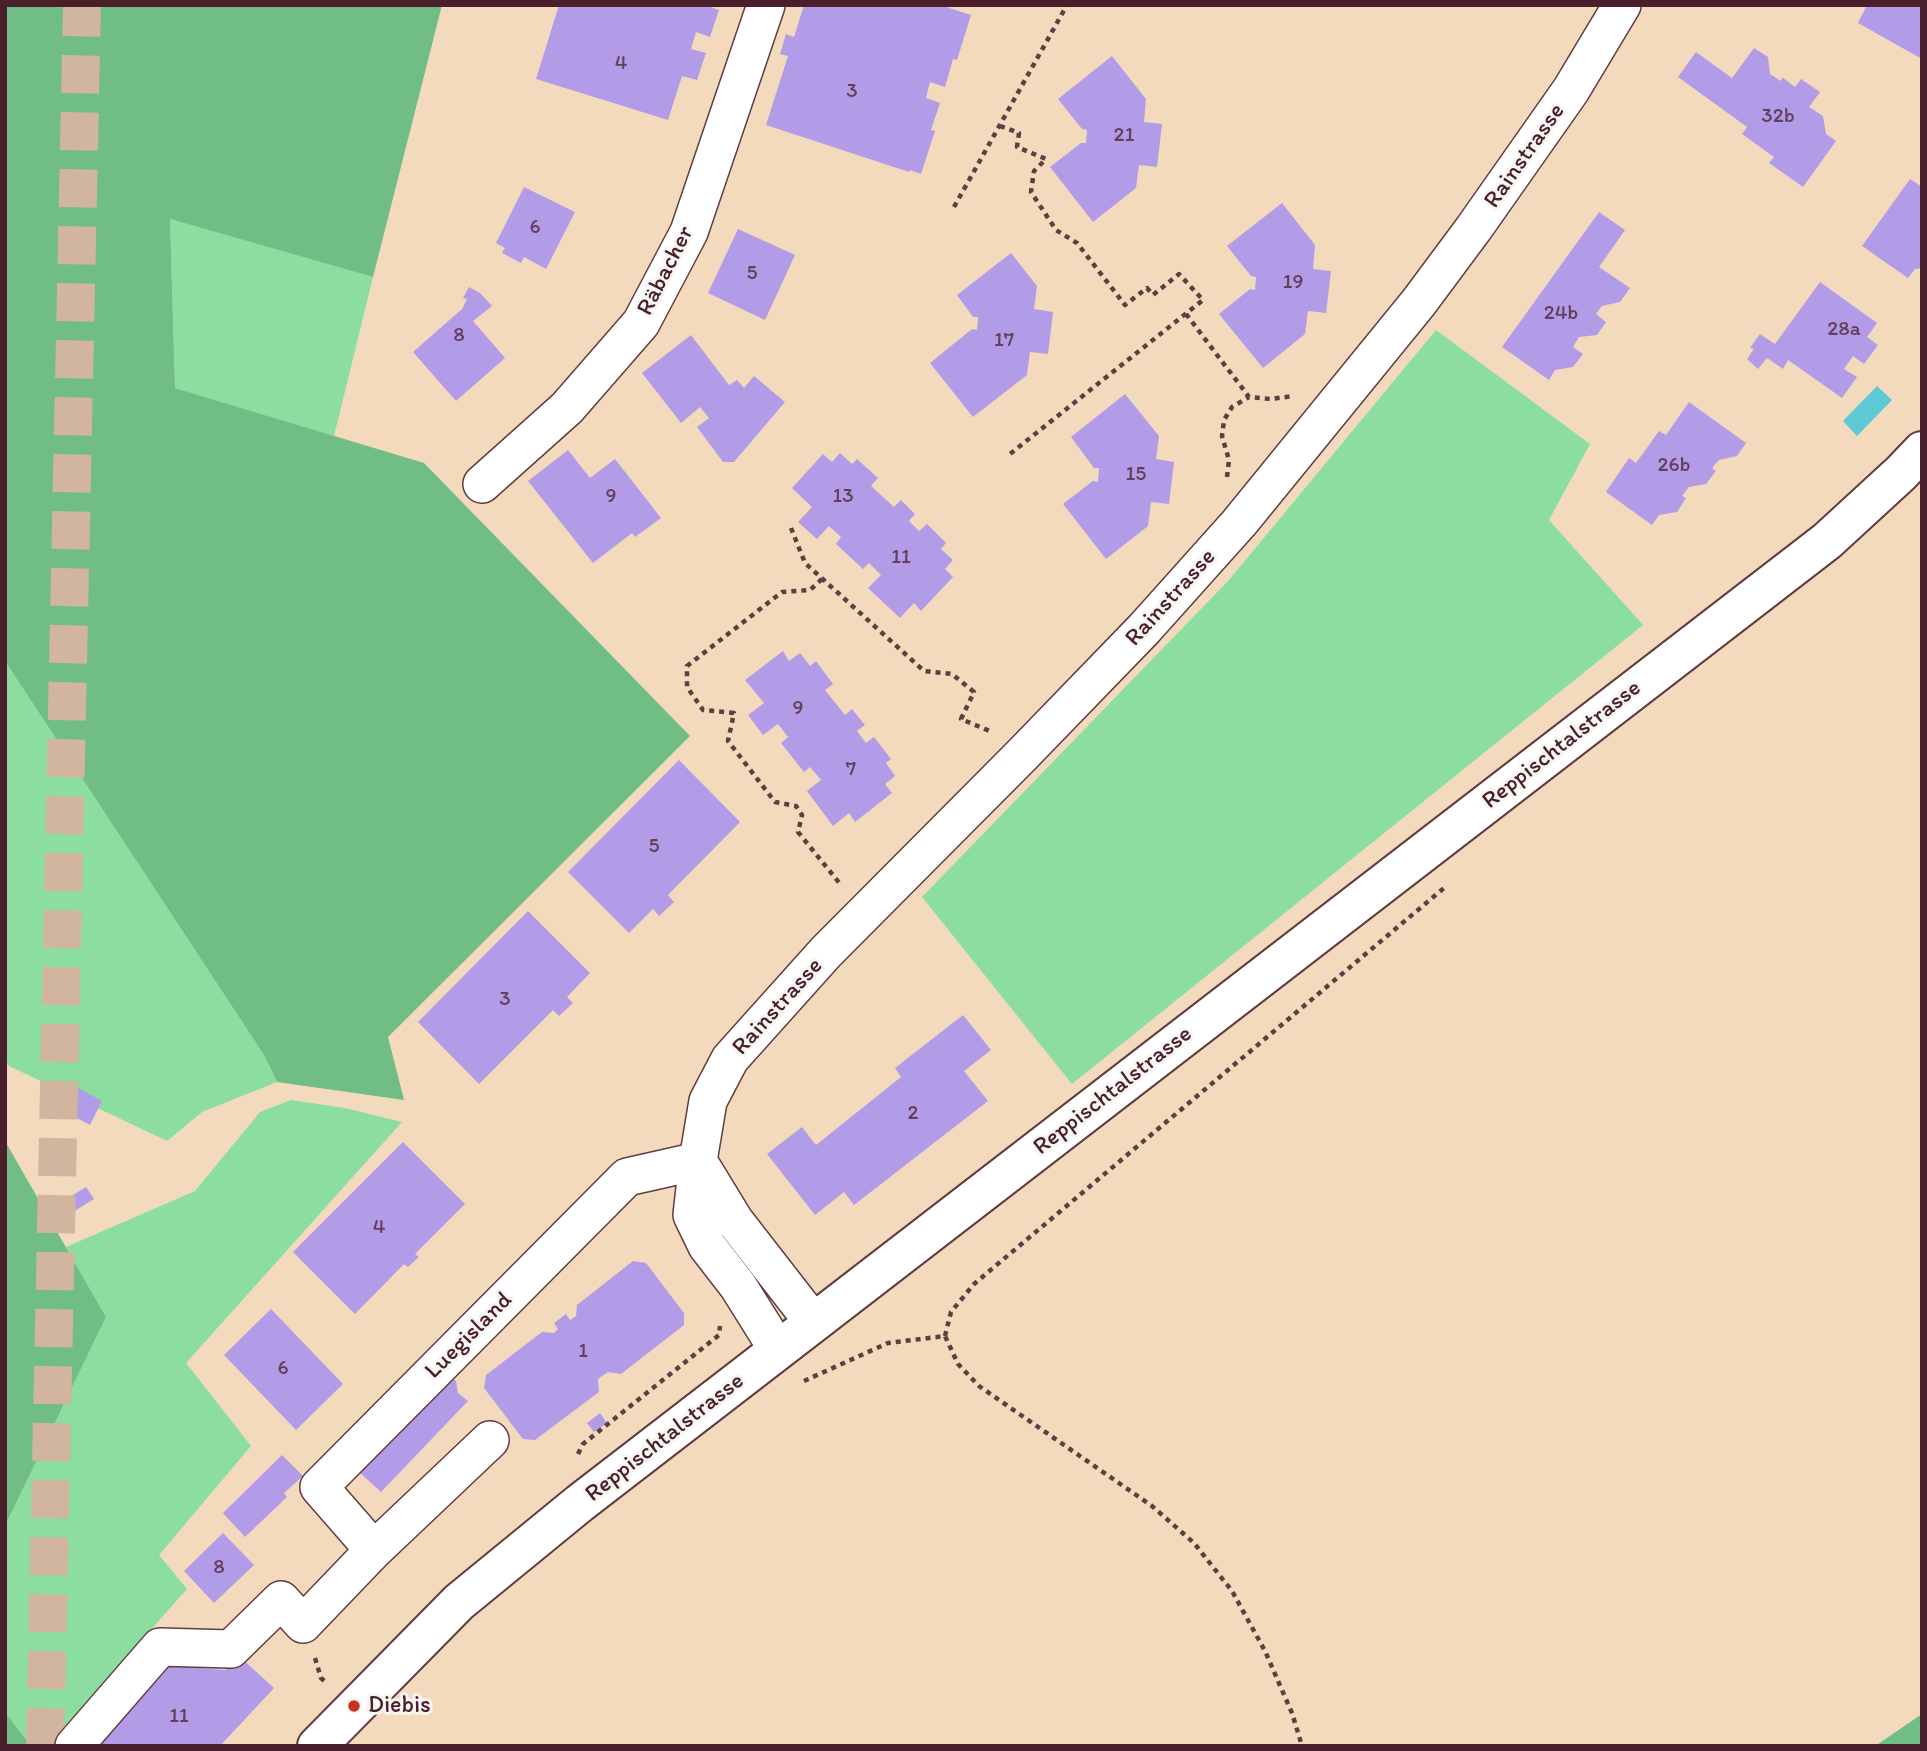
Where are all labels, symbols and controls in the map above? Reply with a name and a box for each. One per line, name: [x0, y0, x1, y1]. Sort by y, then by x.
house number: 4: [615, 51, 627, 77]
house number: 3: [846, 79, 858, 105]
street label: Rainstrasse: [1478, 98, 1572, 214]
house number: 32b: [1761, 104, 1795, 130]
house number: 21: [1114, 123, 1134, 149]
house number: 6: [529, 215, 541, 241]
street label: Räbacher: [631, 221, 701, 321]
house number: 5: [746, 261, 758, 287]
house number: 19: [1283, 270, 1303, 296]
house number: 24b: [1544, 301, 1578, 327]
house number: 28a: [1827, 317, 1861, 343]
house number: 8: [453, 323, 465, 349]
house number: 17: [994, 328, 1014, 354]
house number: 26b: [1657, 453, 1691, 479]
house number: 15: [1126, 462, 1146, 488]
house number: 9: [606, 484, 616, 510]
house number: 13: [832, 484, 854, 510]
street label: Rainstrasse: [1120, 543, 1222, 653]
house number: 11: [891, 545, 911, 571]
street label: Reppischtalstrasse: [1477, 674, 1647, 816]
house number: 9: [793, 696, 803, 722]
house number: 7: [846, 757, 856, 783]
house number: 5: [648, 834, 660, 860]
street label: Rainstrasse: [727, 952, 829, 1062]
house number: 3: [499, 987, 511, 1013]
street label: Reppischtalstrasse: [1028, 1020, 1198, 1162]
house number: 2: [907, 1101, 919, 1127]
house number: 4: [373, 1215, 385, 1241]
street label: Luegisland: [419, 1286, 519, 1386]
house number: 1: [578, 1339, 588, 1365]
house number: 6: [277, 1356, 289, 1382]
street label: Reppischtalstrasse: [580, 1367, 750, 1509]
house number: 8: [213, 1555, 225, 1581]
place label: Diebis: [368, 1692, 431, 1720]
marker: Diebis: [346, 1698, 362, 1714]
house number: 11: [169, 1704, 189, 1730]

